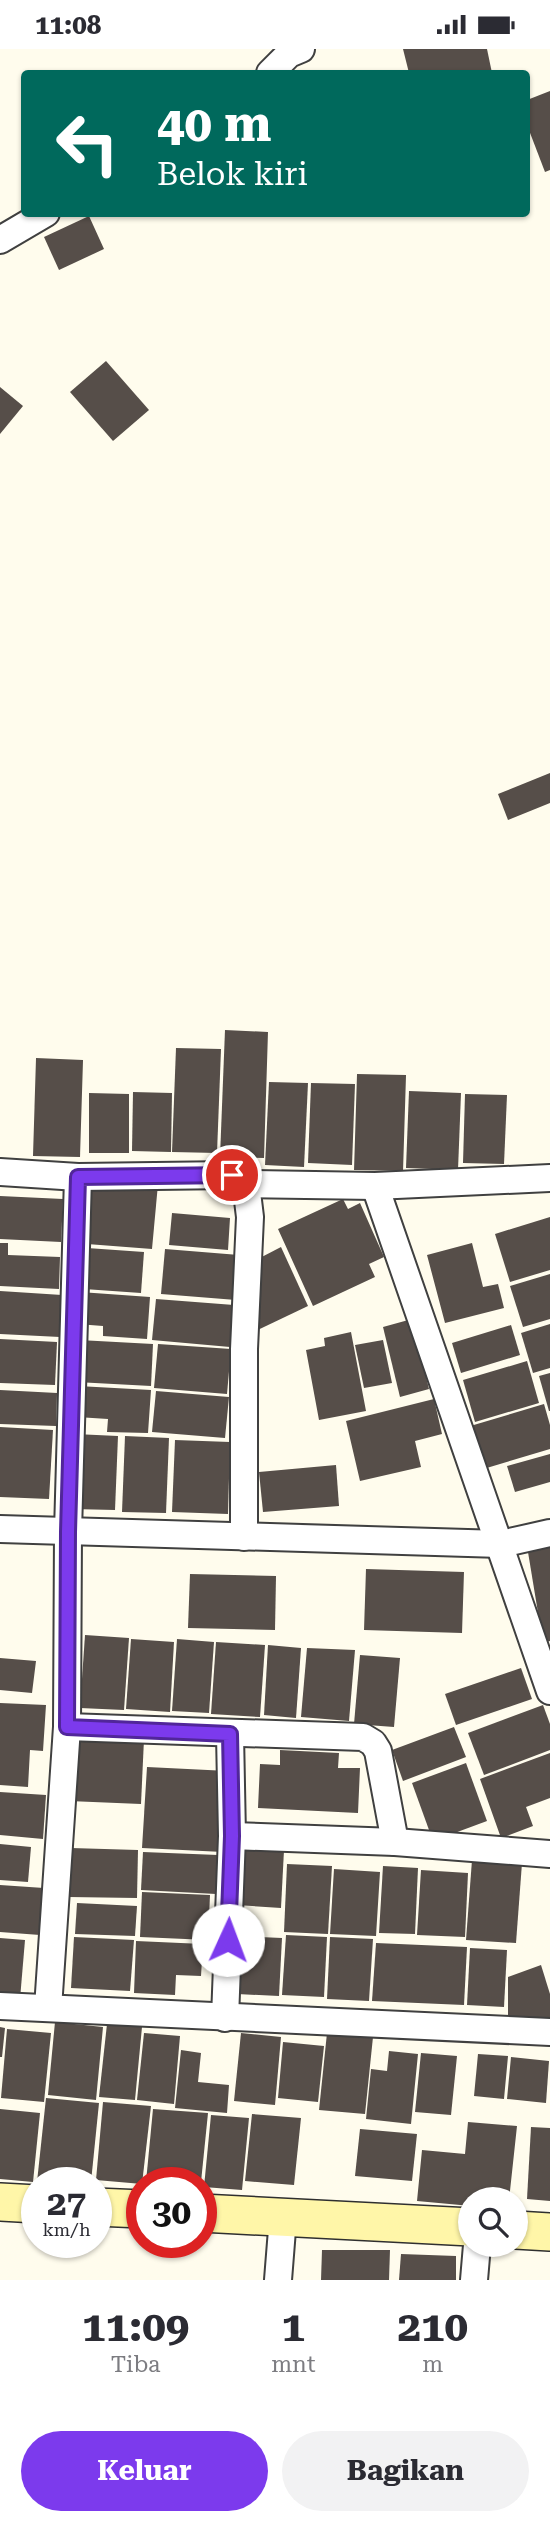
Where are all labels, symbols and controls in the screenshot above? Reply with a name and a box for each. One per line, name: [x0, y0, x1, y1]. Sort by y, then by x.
text: 11:08: [35, 10, 101, 40]
text: 40 m: [157, 96, 272, 153]
icon: left: [42, 98, 133, 189]
text: Belok kiri: [157, 155, 308, 193]
pin: [202, 1145, 262, 1205]
icon: arrive: [213, 1156, 251, 1194]
position arrow: [191, 1903, 265, 1977]
speed limit sign: 30: [126, 2167, 217, 2258]
text: 27: [47, 2183, 86, 2224]
map controls: [458, 2187, 528, 2257]
button: search: [458, 2187, 528, 2257]
text: km/h: [42, 2219, 91, 2240]
text: 11:09: [82, 2302, 189, 2351]
text: 1: [282, 2302, 305, 2351]
text: 210: [397, 2302, 468, 2351]
text: Tiba: [111, 2351, 160, 2378]
text: mnt: [271, 2351, 316, 2378]
text: m: [422, 2351, 443, 2378]
button: Keluar: [21, 2431, 268, 2511]
button: Bagikan: [282, 2431, 529, 2511]

